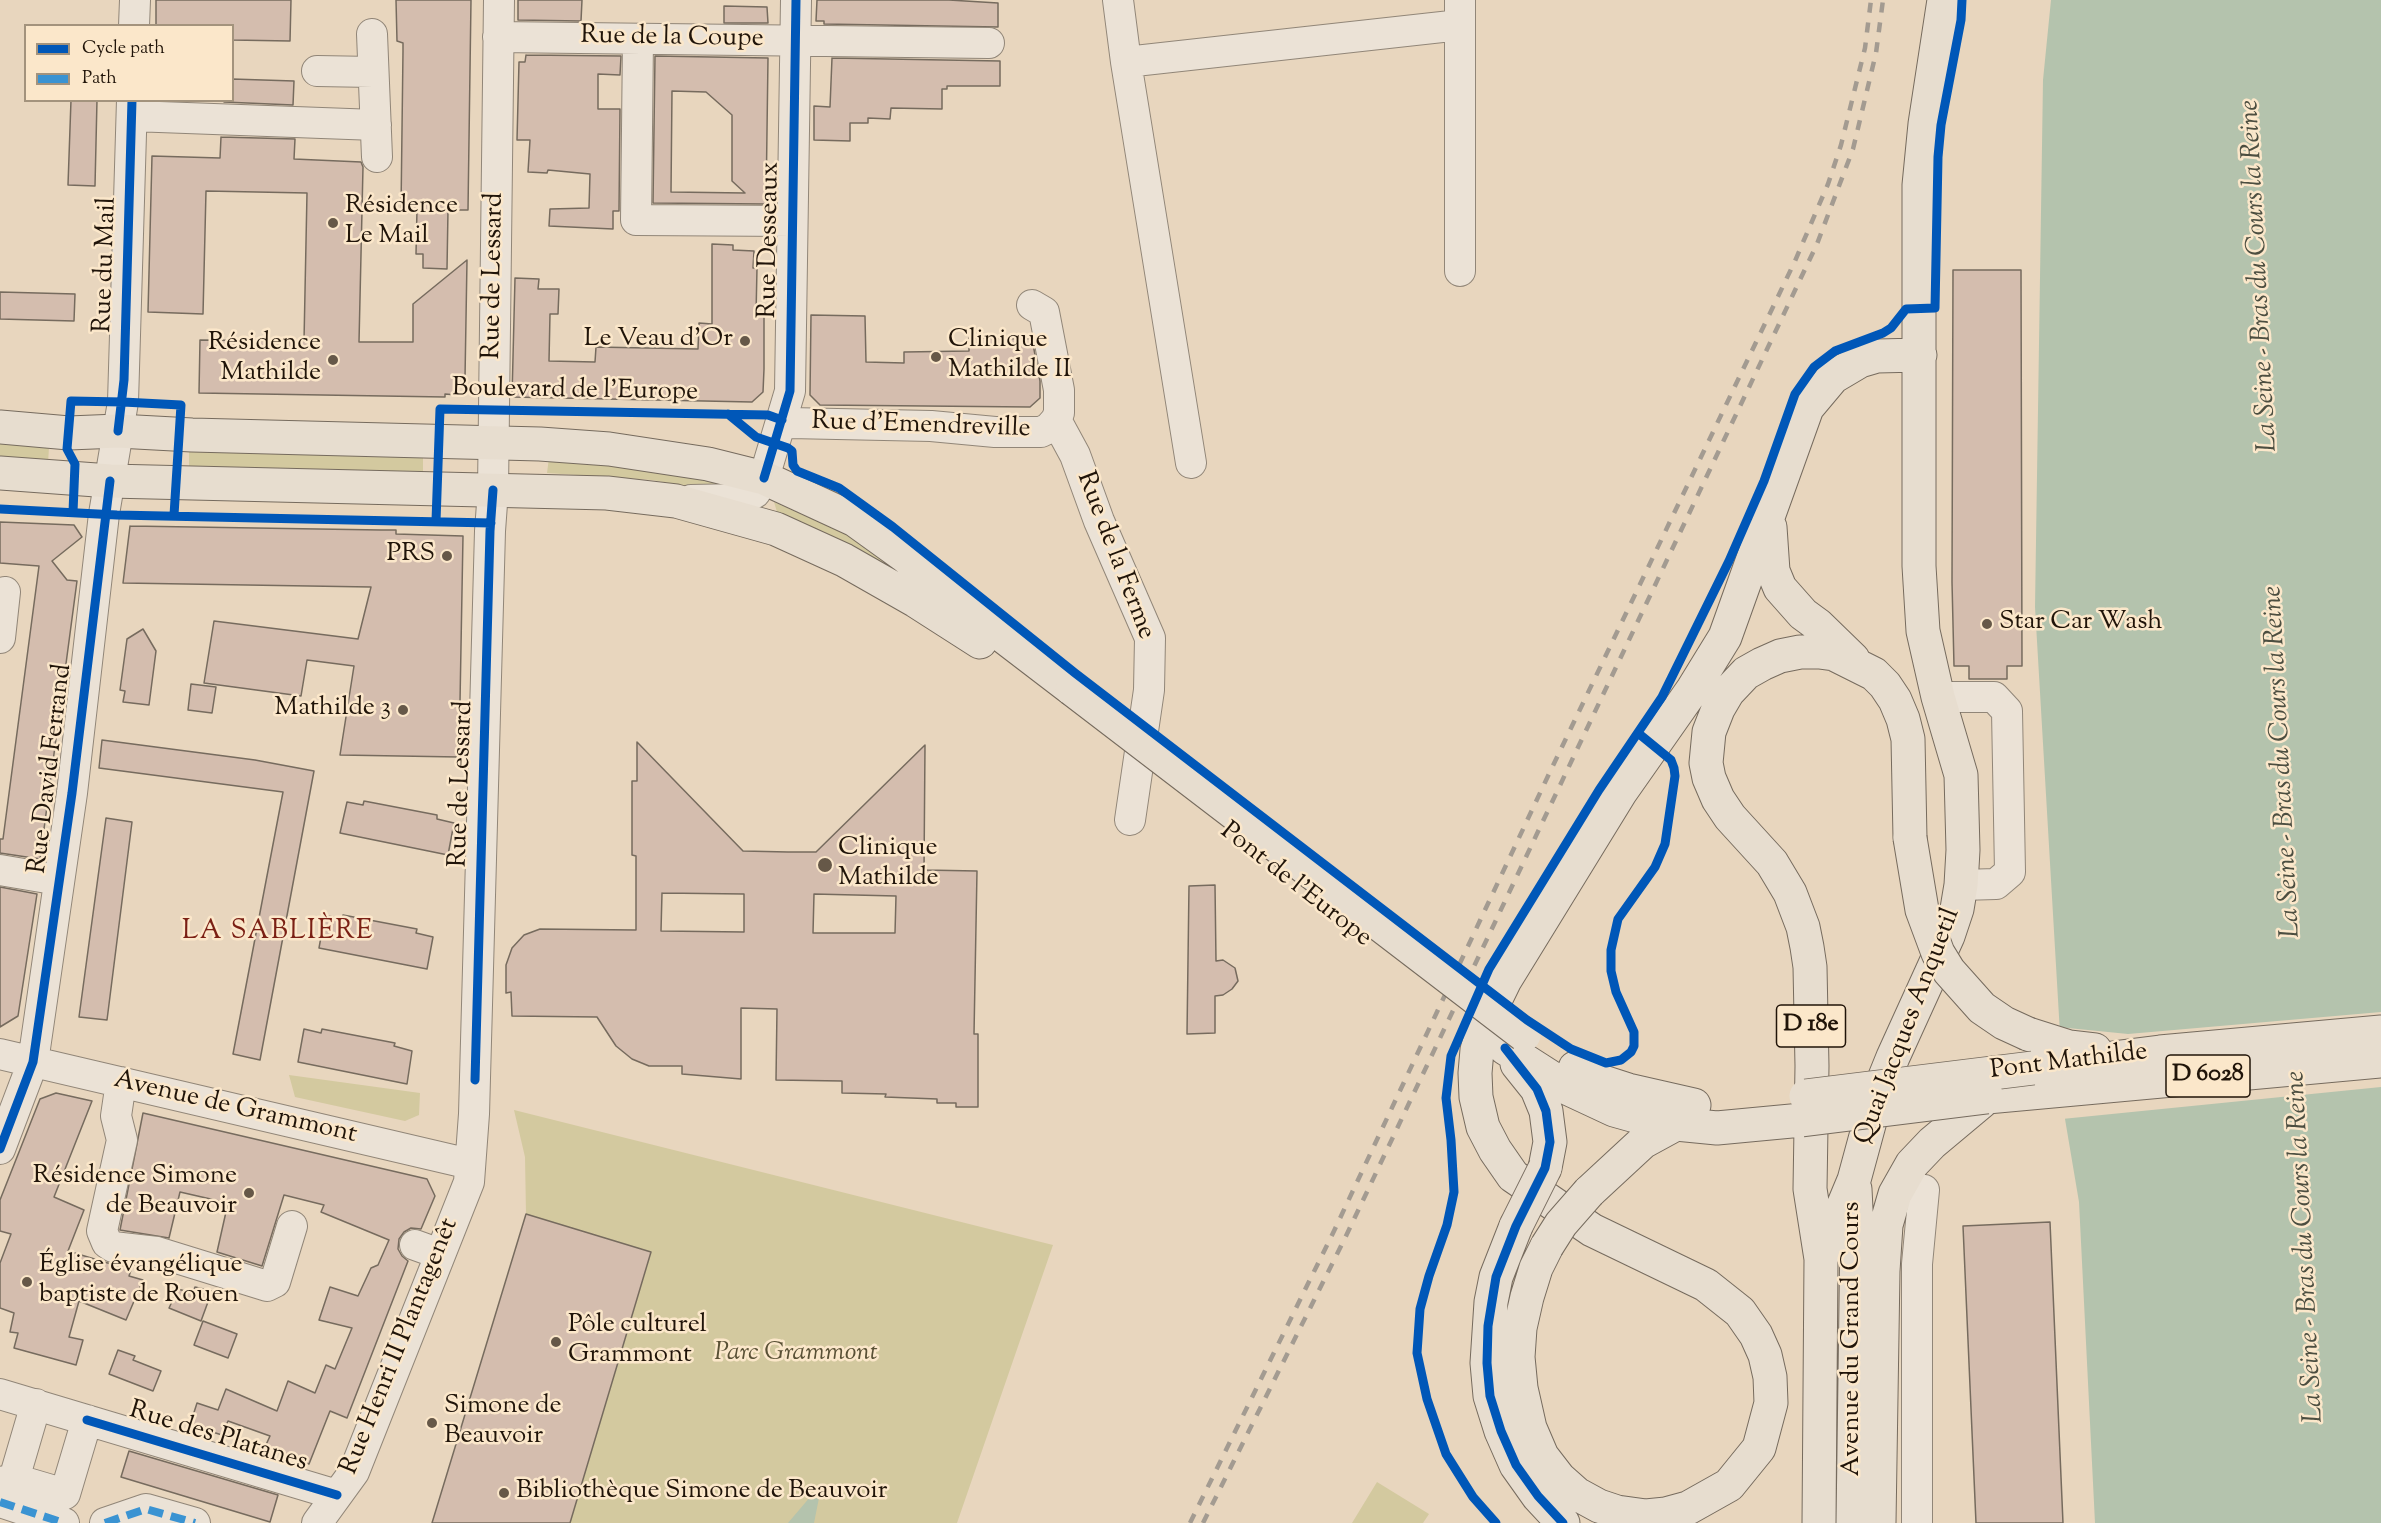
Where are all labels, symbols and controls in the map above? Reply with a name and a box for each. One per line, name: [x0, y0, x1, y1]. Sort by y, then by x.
street label: Rue de la Coupe: [580, 22, 764, 56]
legend: [24, 24, 234, 102]
text: Cycle path: [82, 36, 165, 62]
text: Path: [82, 66, 117, 92]
water label: La Seine - Bras du Cours la Reine: [2236, 99, 2286, 453]
street label: Rue Desseaux: [754, 161, 788, 319]
place label: Résidence Le Mail: [345, 192, 458, 254]
street label: Rue de Lessard: [478, 192, 512, 360]
street label: Rue du Mail: [89, 196, 125, 334]
marker: Résidence Le Mail: [326, 216, 340, 230]
place label: Le Veau d'Or: [584, 325, 733, 357]
place label: Clinique Mathilde II: [948, 326, 1071, 388]
place label: Résidence Mathilde: [208, 329, 321, 390]
marker: Le Veau d'Or: [738, 334, 752, 348]
marker: Clinique Mathilde II: [929, 350, 943, 364]
marker: Résidence Mathilde: [326, 353, 340, 367]
street label: Boulevard de l'Europe: [452, 374, 698, 410]
street label: Rue d'Emendreville: [811, 408, 1031, 446]
street label: Rue de la Ferme: [1068, 468, 1160, 644]
place label: PRS: [387, 540, 435, 572]
marker: PRS: [440, 549, 454, 563]
water label: La Seine - Bras du Cours la Reine: [2259, 585, 2309, 939]
place label: Star Car Wash: [1999, 608, 2163, 640]
marker: Star Car Wash: [1980, 617, 1994, 631]
street label: Rue David Ferrand: [24, 662, 80, 876]
place label: Mathilde 3: [274, 694, 391, 726]
street label: Rue de Lessard: [444, 700, 482, 868]
marker: Mathilde 3: [396, 703, 410, 717]
street label: Pont de l'Europe: [1213, 817, 1377, 955]
place label: Clinique Mathilde: [838, 834, 939, 896]
marker: Clinique Mathilde: [816, 856, 834, 874]
street label: Quai Jacques Anquetil: [1850, 904, 1968, 1150]
district label: LA SABLIÈRE: [182, 917, 374, 949]
road number: D 18e: [1776, 1005, 1846, 1047]
street label: Pont Mathilde: [1989, 1038, 2149, 1088]
road number: D 6028: [2166, 1055, 2250, 1097]
street label: Avenue de Grammont: [110, 1066, 360, 1152]
water label: La Seine - Bras du Cours la Reine: [2282, 1070, 2332, 1424]
place label: Résidence Simone de Beauvoir: [33, 1162, 237, 1224]
marker: Résidence Simone de Beauvoir: [242, 1186, 256, 1200]
street label: Avenue du Grand Cours: [1838, 1201, 1870, 1477]
street label: Rue Henri II Plantagenêt: [335, 1214, 467, 1480]
place label: Église évangélique baptiste de Rouen: [39, 1251, 243, 1312]
marker: Église évangélique baptiste de Rouen: [20, 1275, 34, 1289]
place label: Pôle culturel Grammont: [568, 1311, 707, 1372]
marker: Pôle culturel Grammont: [549, 1335, 563, 1349]
park label: Parc Grammont: [714, 1339, 878, 1371]
place label: Simone de Beauvoir: [444, 1392, 562, 1454]
street label: Rue des Platanes: [125, 1396, 311, 1480]
marker: Simone de Beauvoir: [425, 1416, 439, 1430]
place label: Bibliothèque Simone de Beauvoir: [516, 1477, 887, 1509]
marker: Bibliothèque Simone de Beauvoir: [497, 1486, 511, 1500]

